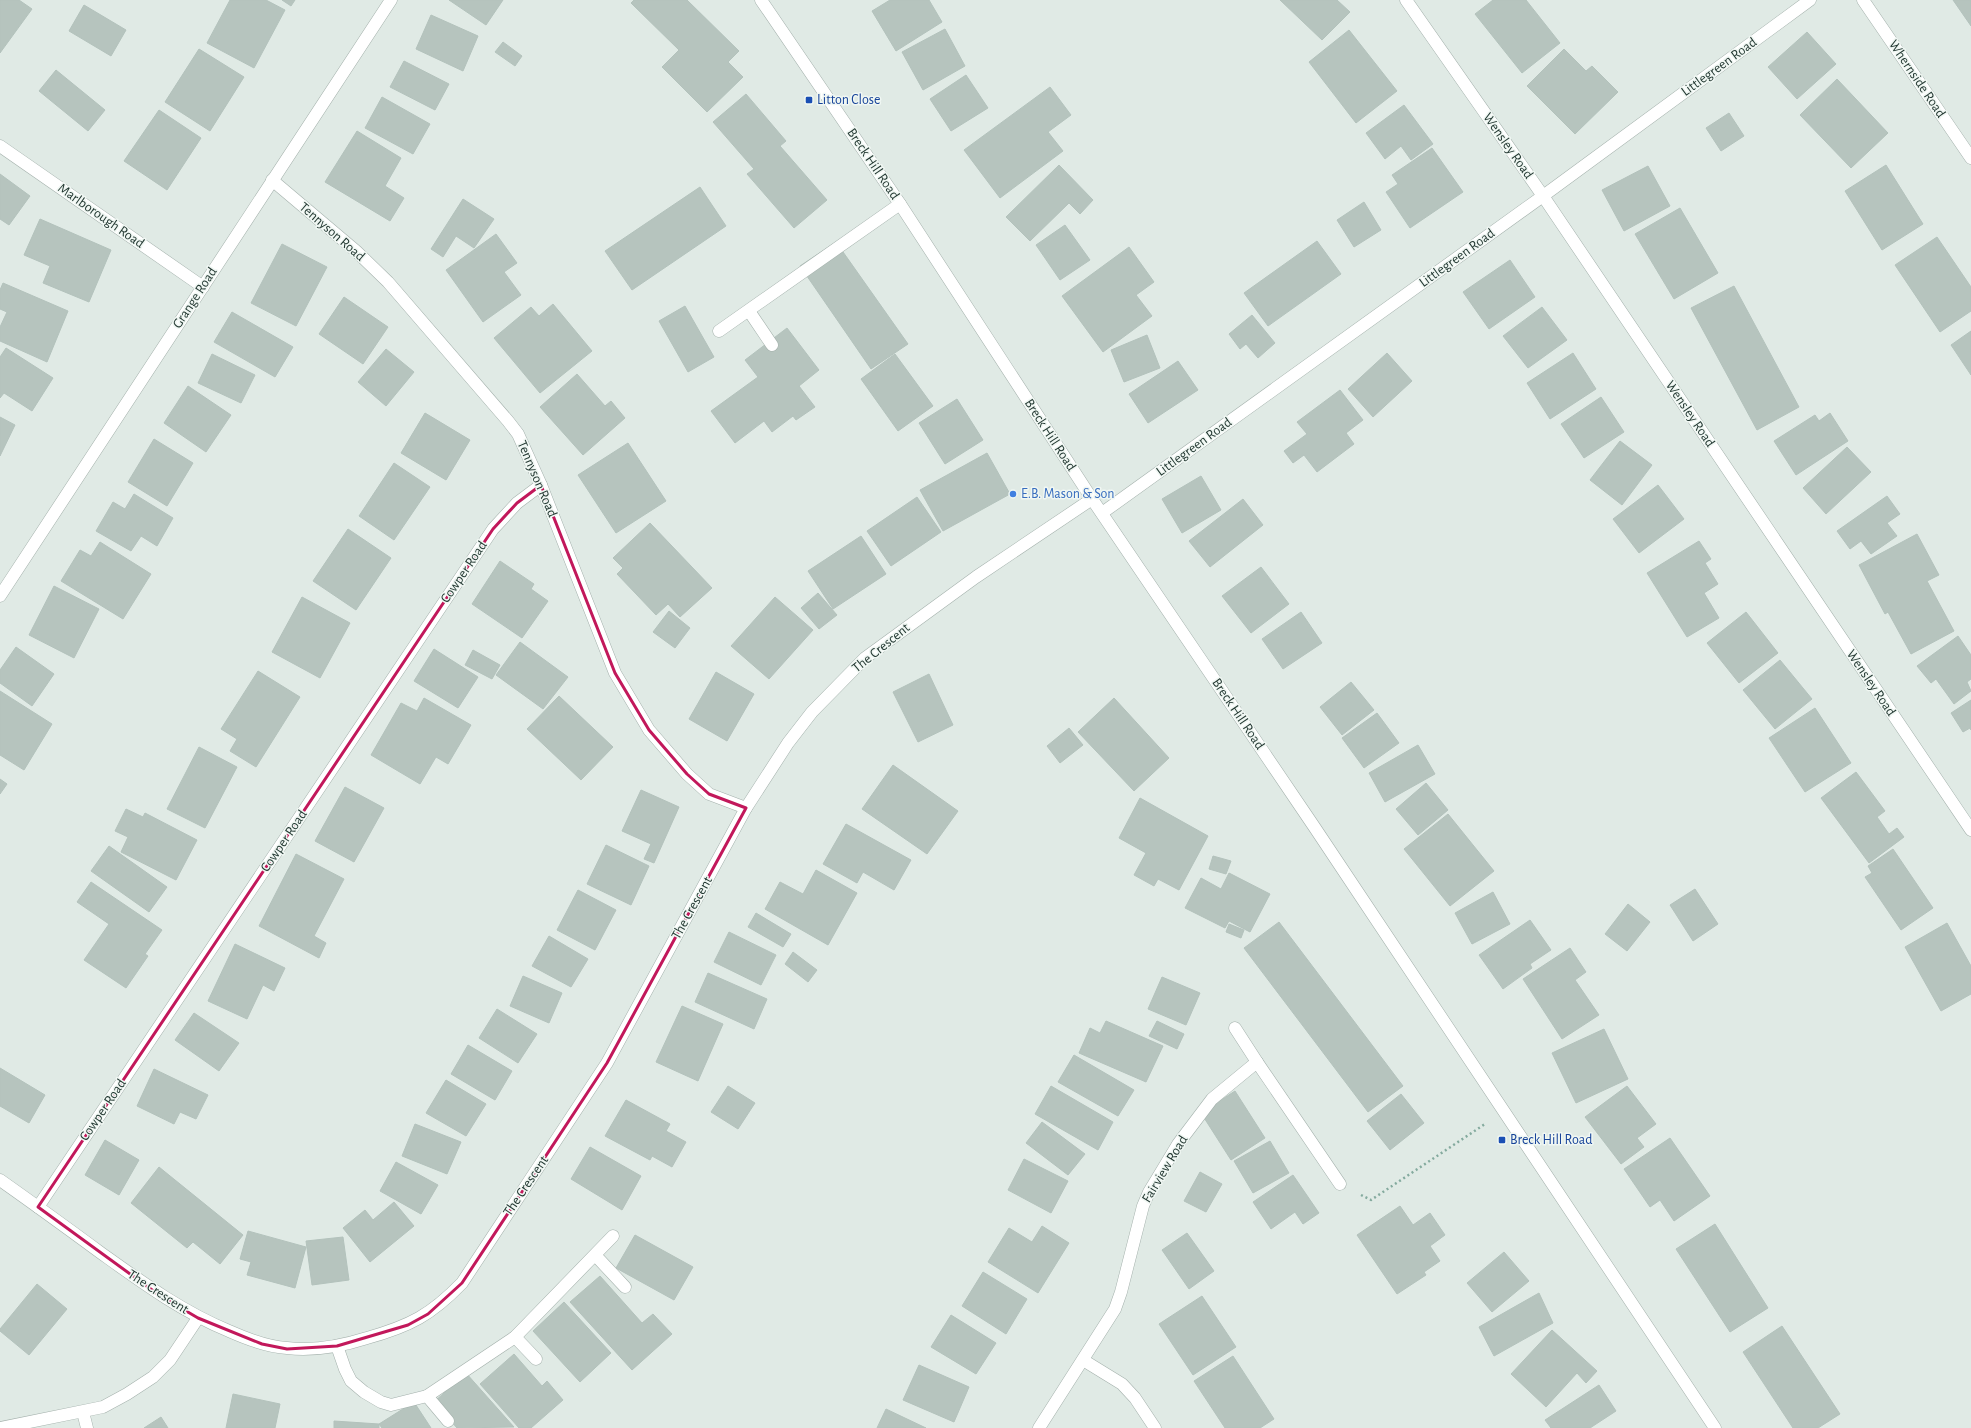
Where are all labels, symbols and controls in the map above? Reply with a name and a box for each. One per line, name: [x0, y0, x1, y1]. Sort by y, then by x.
street label: Littlegreen Road: [1679, 35, 1759, 99]
street label: Whernside Road: [1886, 38, 1948, 120]
place label: Litton Close: [817, 93, 880, 107]
marker: Litton Close: [804, 95, 814, 105]
street label: Wensley Road: [1480, 111, 1536, 181]
street label: Breck Hill Road: [844, 126, 902, 202]
street label: Marlborough Road: [55, 181, 147, 251]
street label: Tennyson Road: [297, 200, 367, 264]
street label: Littlegreen Road: [1417, 226, 1497, 290]
street label: Grange Road: [170, 265, 220, 331]
street label: Wensley Road: [1663, 378, 1717, 450]
street label: Breck Hill Road: [1022, 397, 1078, 473]
street label: Littlegreen Road: [1154, 415, 1234, 479]
street label: Tennyson Road: [515, 439, 559, 519]
place label: E.B. Mason & Son: [1021, 487, 1115, 501]
marker: E.B. Mason & Son: [1008, 489, 1018, 499]
street label: Cowper Road: [438, 538, 490, 606]
street label: The Crescent: [850, 620, 913, 675]
street label: Wensley Road: [1844, 647, 1898, 719]
street label: Breck Hill Road: [1209, 676, 1267, 752]
street label: Cowper Road: [258, 807, 310, 875]
street label: The Crescent: [669, 874, 715, 942]
street label: Cowper Road: [77, 1076, 129, 1144]
street label: Fairview Road: [1140, 1133, 1190, 1205]
place label: Breck Hill Road: [1510, 1133, 1592, 1147]
marker: Breck Hill Road: [1497, 1135, 1507, 1145]
street label: The Crescent: [501, 1153, 552, 1219]
street label: The Crescent: [125, 1267, 191, 1317]

